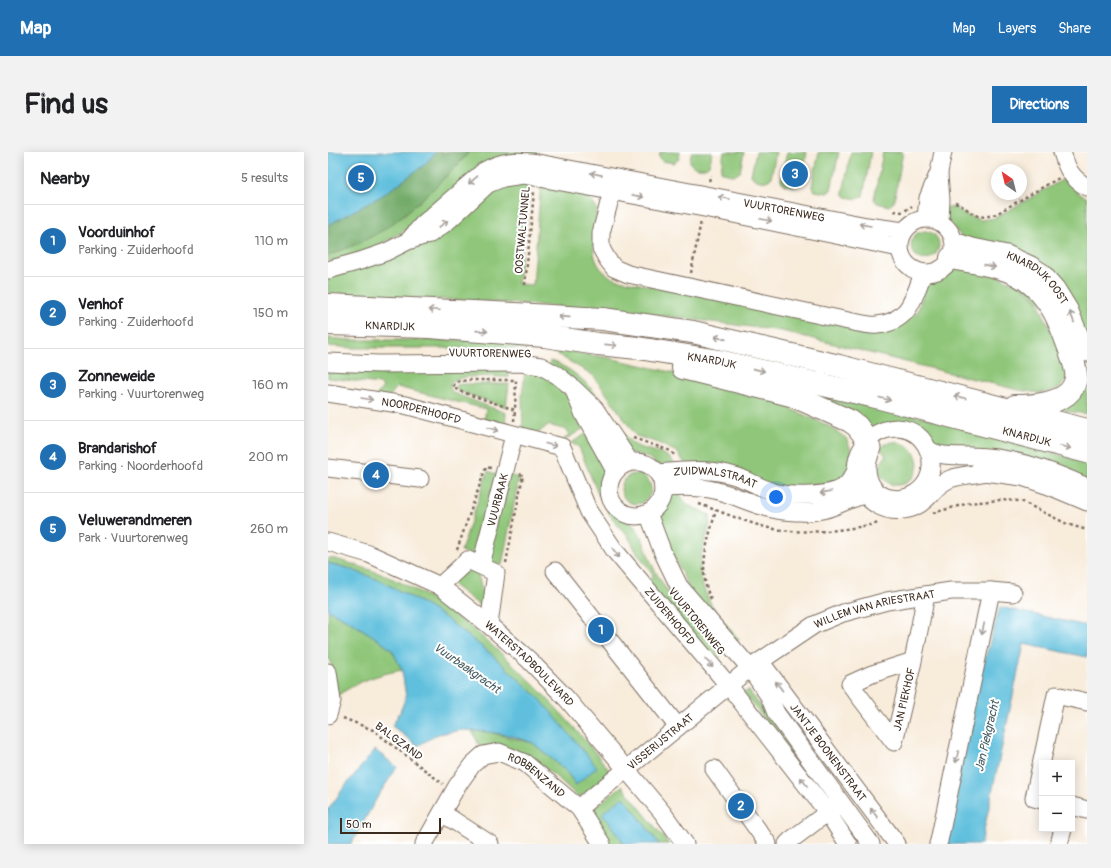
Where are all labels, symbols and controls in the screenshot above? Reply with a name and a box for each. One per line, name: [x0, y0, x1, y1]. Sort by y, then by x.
text: Map: [20, 16, 51, 40]
text: Map: [953, 20, 976, 37]
text: Layers: [998, 20, 1036, 37]
text: Share: [1058, 20, 1091, 37]
button: Directions: [992, 86, 1087, 123]
text: Find us: [24, 87, 108, 122]
pin: 3: [782, 159, 808, 189]
pin: 5: [348, 163, 374, 193]
north arrow: [991, 164, 1027, 200]
text: Nearby: [40, 168, 89, 189]
one-way arrow: [590, 169, 603, 177]
text: 5 results: [241, 170, 288, 186]
one-way arrow: [468, 175, 478, 184]
street label: OOSTWALTUNNEL: [512, 186, 533, 274]
one-way arrow: [631, 192, 644, 200]
one-way arrow: [717, 194, 730, 202]
street label: VUURTORENWEG: [742, 196, 826, 225]
one-way arrow: [759, 217, 772, 225]
one-way arrow: [437, 220, 448, 228]
one-way arrow: [859, 221, 872, 229]
text: Voorduinhof: [78, 223, 155, 242]
text: 1: [50, 233, 56, 249]
text: 110 m: [255, 233, 288, 249]
text: Parking · Zuiderhoofd: [78, 242, 194, 258]
street label: KNARDIJK OOST: [1004, 249, 1071, 307]
one-way arrow: [983, 262, 996, 270]
text: Venhof: [78, 295, 124, 314]
text: 2: [49, 305, 57, 321]
text: 150 m: [253, 305, 288, 321]
one-way arrow: [428, 306, 441, 313]
one-way arrow: [1068, 311, 1076, 323]
one-way arrow: [558, 313, 571, 320]
text: Parking · Zuiderhoofd: [78, 314, 194, 330]
street label: KNARDIJK: [365, 319, 415, 334]
one-way arrow: [475, 328, 488, 335]
one-way arrow: [713, 334, 726, 342]
one-way arrow: [604, 342, 617, 349]
street label: VUURTORENWEG: [449, 346, 531, 361]
street label: KNARDIJK: [686, 350, 738, 372]
text: Zonneweide: [78, 367, 155, 386]
one-way arrow: [752, 367, 765, 374]
text: 3: [49, 377, 57, 393]
text: 160 m: [252, 377, 288, 393]
text: Parking · Vuurtorenweg: [78, 386, 204, 402]
one-way arrow: [953, 393, 966, 400]
one-way arrow: [360, 395, 373, 403]
street label: NOORDERHOOFD: [381, 395, 462, 427]
one-way arrow: [879, 396, 892, 404]
street label: KNARDIJK: [1001, 424, 1052, 449]
one-way arrow: [486, 426, 499, 434]
text: Brandarishof: [78, 439, 157, 458]
one-way arrow: [545, 441, 558, 449]
one-way arrow: [1058, 444, 1071, 451]
text: 4: [49, 449, 57, 465]
text: 200 m: [249, 449, 288, 465]
text: Parking · Noorderhoofd: [78, 458, 203, 474]
pin: 4: [363, 460, 389, 490]
street label: ZUIDWALSTRAAT: [673, 464, 759, 491]
street label: VUURBAAK: [485, 472, 511, 528]
your location: [766, 487, 786, 507]
one-way arrow: [820, 488, 833, 496]
text: Veluwerandmeren: [78, 511, 192, 530]
text: 5: [49, 521, 57, 537]
text: 260 m: [250, 521, 288, 537]
text: Park · Vuurtorenweg: [78, 530, 188, 546]
one-way arrow: [612, 547, 620, 558]
street label: ZUIDERHOOFD: [642, 585, 698, 648]
street label: VUURTORENWEG: [666, 585, 728, 658]
street label: WILLEM VAN ARIESTRAAT: [812, 588, 936, 631]
pin: 1: [588, 615, 614, 645]
street label: WATERSTADBOULEVARD: [482, 618, 576, 709]
one-way arrow: [978, 622, 986, 635]
water label: Vuurbaakgracht: [430, 640, 504, 698]
one-way arrow: [704, 658, 713, 668]
street label: JAN PIEKHOF: [891, 666, 918, 732]
one-way arrow: [775, 681, 783, 692]
water label: Jan Piekgracht: [972, 698, 1003, 773]
street label: JANTJE BOONENSTRAAT: [787, 701, 869, 804]
street label: VISSERIJSTRAAT: [625, 711, 696, 773]
street label: BALGZAND: [372, 719, 425, 763]
street label: ROBBENZAND: [506, 750, 567, 801]
one-way arrow: [952, 750, 960, 763]
map controls: [1039, 760, 1075, 832]
button: +: [1039, 760, 1075, 796]
one-way arrow: [799, 777, 808, 788]
pin: 2: [728, 791, 754, 821]
button: −: [1039, 796, 1075, 832]
one-way arrow: [870, 807, 878, 818]
scale bar: [340, 816, 441, 835]
text: 50 m: [346, 818, 372, 831]

